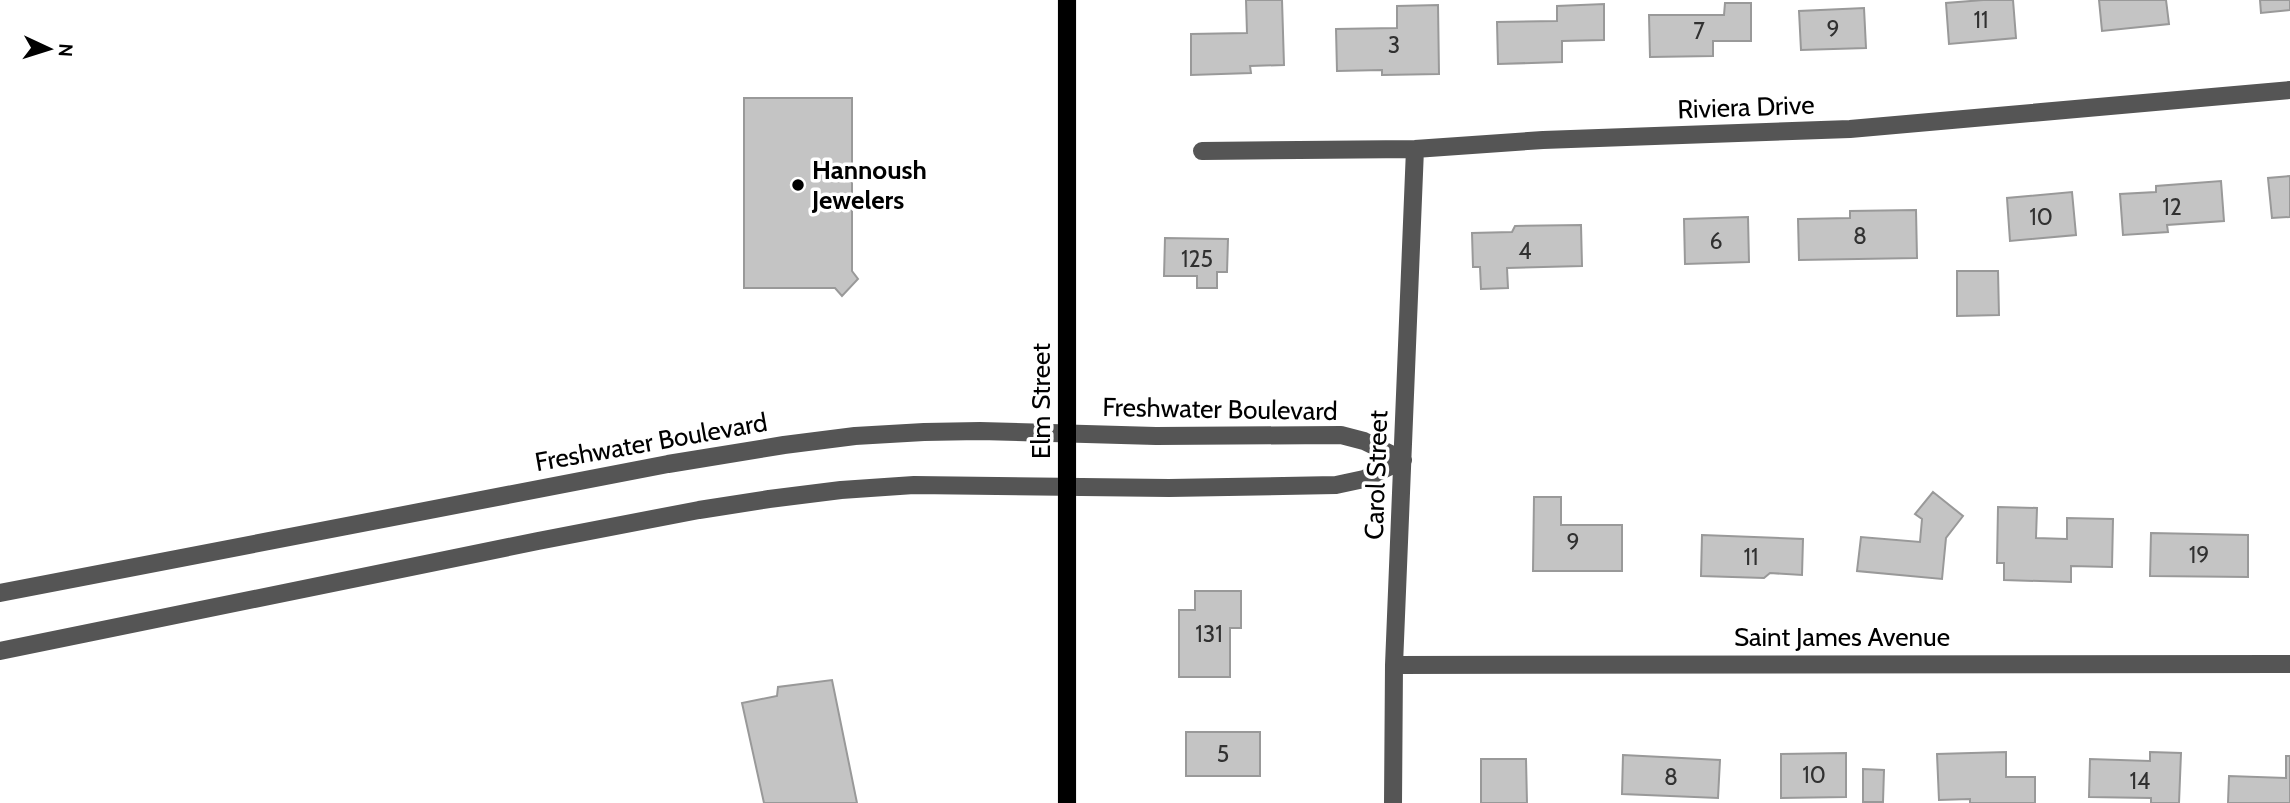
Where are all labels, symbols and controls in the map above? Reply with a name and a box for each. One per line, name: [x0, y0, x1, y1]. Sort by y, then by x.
house number: 11: [1974, 6, 1989, 34]
north arrow: [14, 14, 84, 84]
house number: 9: [1826, 15, 1840, 43]
house number: 7: [1693, 17, 1705, 45]
house number: 3: [1388, 31, 1400, 59]
text: N: [54, 43, 77, 58]
street label: Riviera Drive: [1677, 89, 1815, 125]
place label: Hannoush Jewelers: [811, 154, 927, 216]
marker: Hannoush Jewelers: [790, 177, 806, 193]
house number: 12: [2162, 193, 2182, 221]
house number: 10: [2029, 203, 2053, 231]
house number: 8: [1853, 222, 1867, 250]
house number: 6: [1709, 227, 1723, 255]
house number: 4: [1518, 237, 1532, 265]
house number: 125: [1181, 245, 1213, 273]
street label: Elm Street: [1025, 343, 1057, 459]
street label: Freshwater Boulevard: [1102, 391, 1338, 427]
street label: Freshwater Boulevard: [532, 406, 770, 478]
street label: Carol Street: [1358, 410, 1394, 540]
house number: 9: [1566, 528, 1580, 556]
house number: 19: [2189, 541, 2209, 569]
house number: 11: [1744, 543, 1759, 571]
house number: 131: [1195, 620, 1223, 648]
street label: Saint James Avenue: [1734, 621, 1950, 653]
house number: 5: [1217, 740, 1229, 768]
house number: 10: [1802, 761, 1826, 789]
house number: 8: [1664, 763, 1678, 791]
house number: 14: [2130, 767, 2150, 795]

